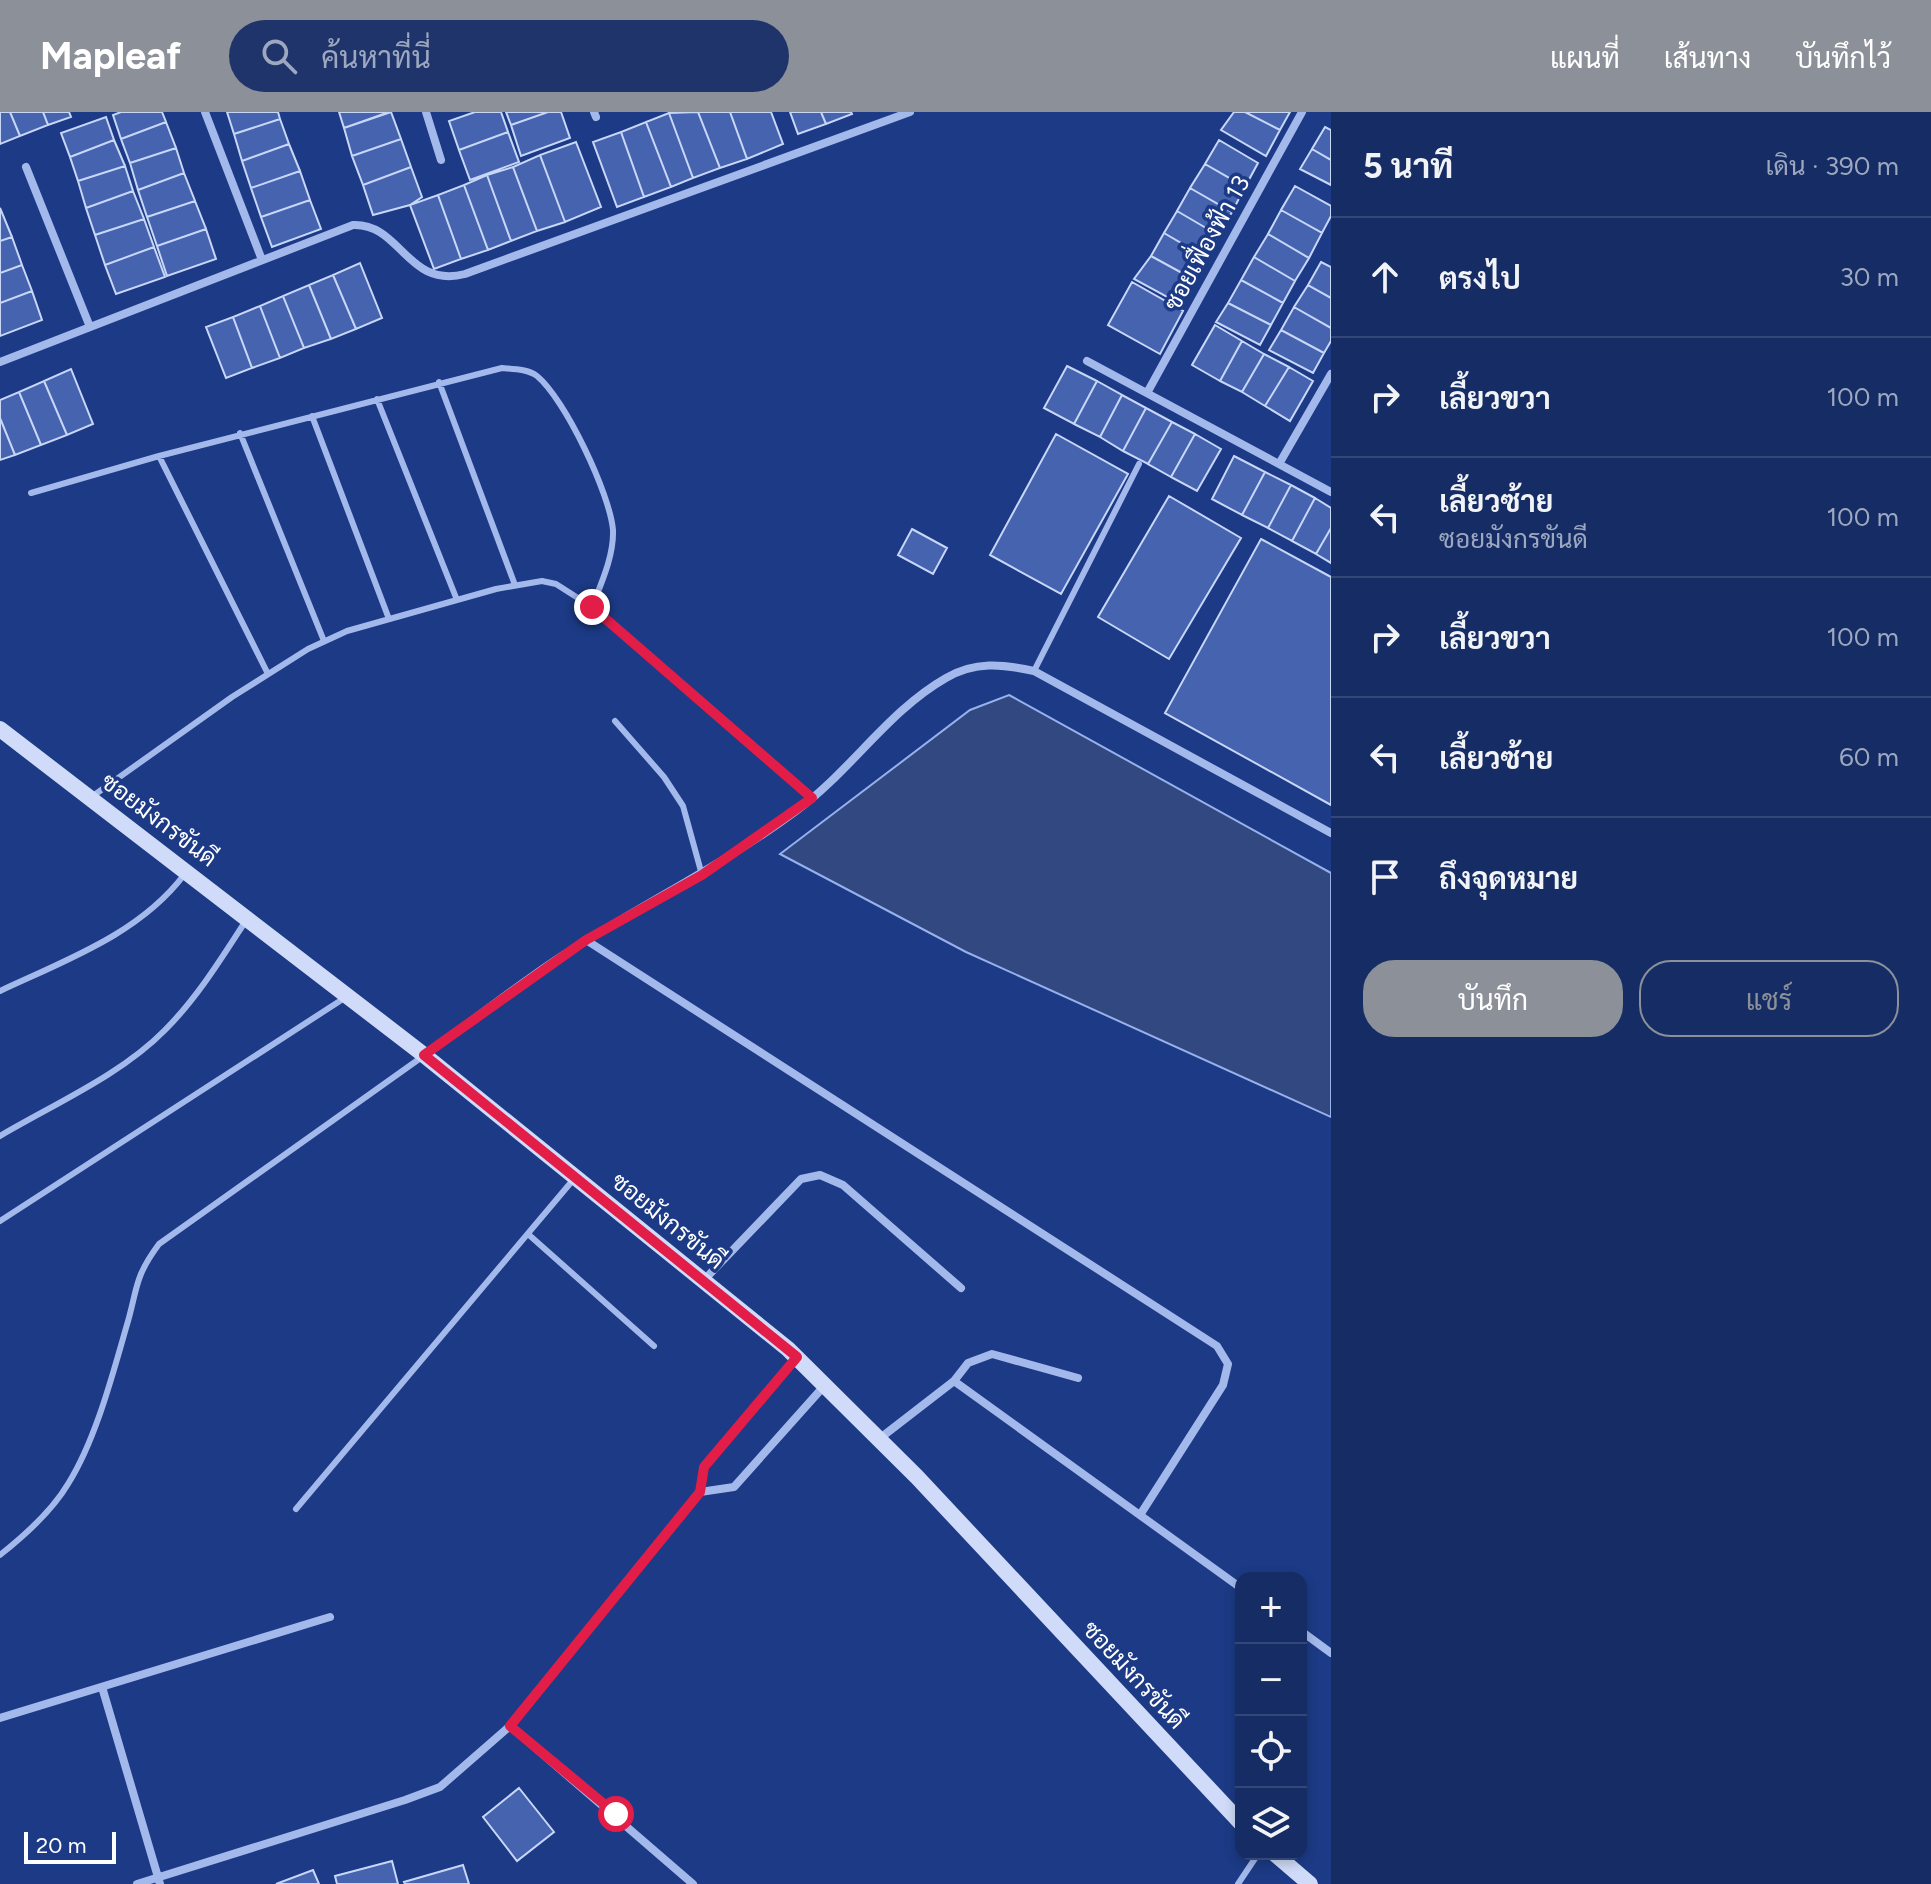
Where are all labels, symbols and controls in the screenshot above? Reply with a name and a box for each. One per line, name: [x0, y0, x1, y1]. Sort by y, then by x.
search box: [229, 20, 789, 92]
text: Mapleaf: [40, 33, 181, 79]
icon: search: [257, 34, 301, 78]
text: ค้นหาที่นี่: [321, 39, 431, 76]
text: แผนที่: [1550, 41, 1620, 75]
text: เส้นทาง: [1664, 41, 1751, 75]
text: บันทึกไว้: [1795, 41, 1891, 75]
text: 5 นาที: [1363, 146, 1453, 187]
text: เดิน · 390 m: [1765, 150, 1899, 182]
street label: ซอยเฟื่องฟ้า 13: [1152, 167, 1256, 315]
icon: ahead: [1363, 255, 1407, 299]
text: ตรงไป: [1439, 260, 1521, 297]
text: 30 m: [1840, 261, 1899, 293]
icon: right: [1363, 375, 1407, 419]
text: เลี้ยวขวา: [1439, 380, 1551, 417]
text: 100 m: [1826, 381, 1899, 413]
text: เลี้ยวซ้าย: [1439, 483, 1553, 520]
icon: left: [1363, 495, 1407, 539]
text: 100 m: [1826, 501, 1899, 533]
text: ซอยมังกรขันดี: [1439, 523, 1588, 555]
route end: [574, 589, 610, 625]
icon: right: [1363, 615, 1407, 659]
text: เลี้ยวขวา: [1439, 620, 1551, 657]
text: 100 m: [1826, 621, 1899, 653]
icon: left: [1363, 735, 1407, 779]
text: เลี้ยวซ้าย: [1439, 740, 1553, 777]
text: 60 m: [1839, 741, 1899, 773]
street label: ซอยมังกรขันดี: [96, 767, 223, 873]
icon: arrive: [1363, 855, 1407, 899]
text: ถึงจุดหมาย: [1439, 860, 1578, 897]
button: บันทึก: [1363, 960, 1623, 1037]
button: แชร์: [1639, 960, 1899, 1037]
street label: ซอยมังกรขันดี: [606, 1166, 731, 1275]
map controls: [1235, 1572, 1307, 1860]
button: +: [1235, 1572, 1307, 1644]
street label: ซอยมังกรขันดี: [1077, 1615, 1192, 1735]
button: −: [1235, 1644, 1307, 1716]
button: locate: [1235, 1716, 1307, 1788]
button: layers: [1235, 1788, 1307, 1860]
route start: [598, 1796, 634, 1832]
scale bar: [24, 1828, 116, 1864]
text: 20 m: [36, 1832, 87, 1859]

